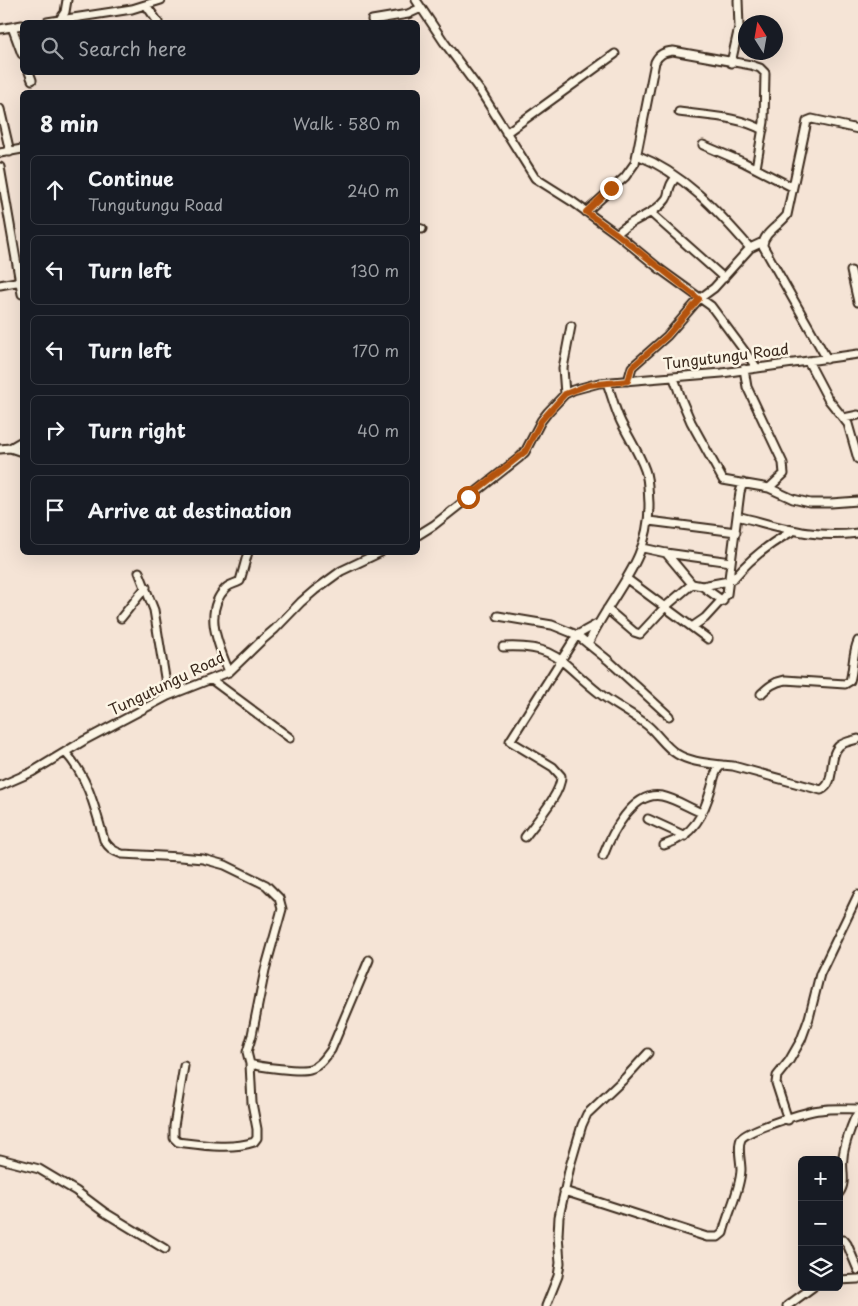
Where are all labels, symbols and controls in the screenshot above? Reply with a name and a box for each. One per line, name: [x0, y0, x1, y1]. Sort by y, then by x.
north arrow: [738, 15, 783, 60]
search box: [20, 20, 420, 75]
icon: search: [38, 34, 66, 62]
text: Search here: [78, 34, 187, 62]
text: 8 min: [40, 107, 99, 139]
text: Walk · 580 m: [293, 111, 400, 135]
text: Continue: [88, 164, 174, 192]
icon: ahead: [41, 176, 69, 204]
route end: [600, 177, 623, 200]
text: 240 m: [347, 178, 399, 202]
text: Tungutungu Road: [88, 192, 223, 216]
icon: left: [41, 256, 69, 284]
text: Turn left: [88, 256, 172, 284]
text: 130 m: [351, 258, 399, 282]
icon: left: [41, 336, 69, 364]
text: Turn left: [88, 336, 172, 364]
street label: Tungutungu Road: [662, 336, 790, 375]
text: 170 m: [353, 338, 399, 362]
icon: right: [41, 416, 69, 444]
text: Turn right: [88, 416, 186, 444]
text: 40 m: [357, 418, 399, 442]
route start: [457, 486, 480, 509]
icon: arrive: [41, 496, 69, 524]
text: Arrive at destination: [88, 496, 292, 524]
street label: Tungutungu Road: [104, 645, 228, 721]
map controls: [798, 1156, 843, 1291]
button: +: [798, 1156, 843, 1201]
button: −: [798, 1201, 843, 1246]
button: layers: [798, 1246, 843, 1291]

